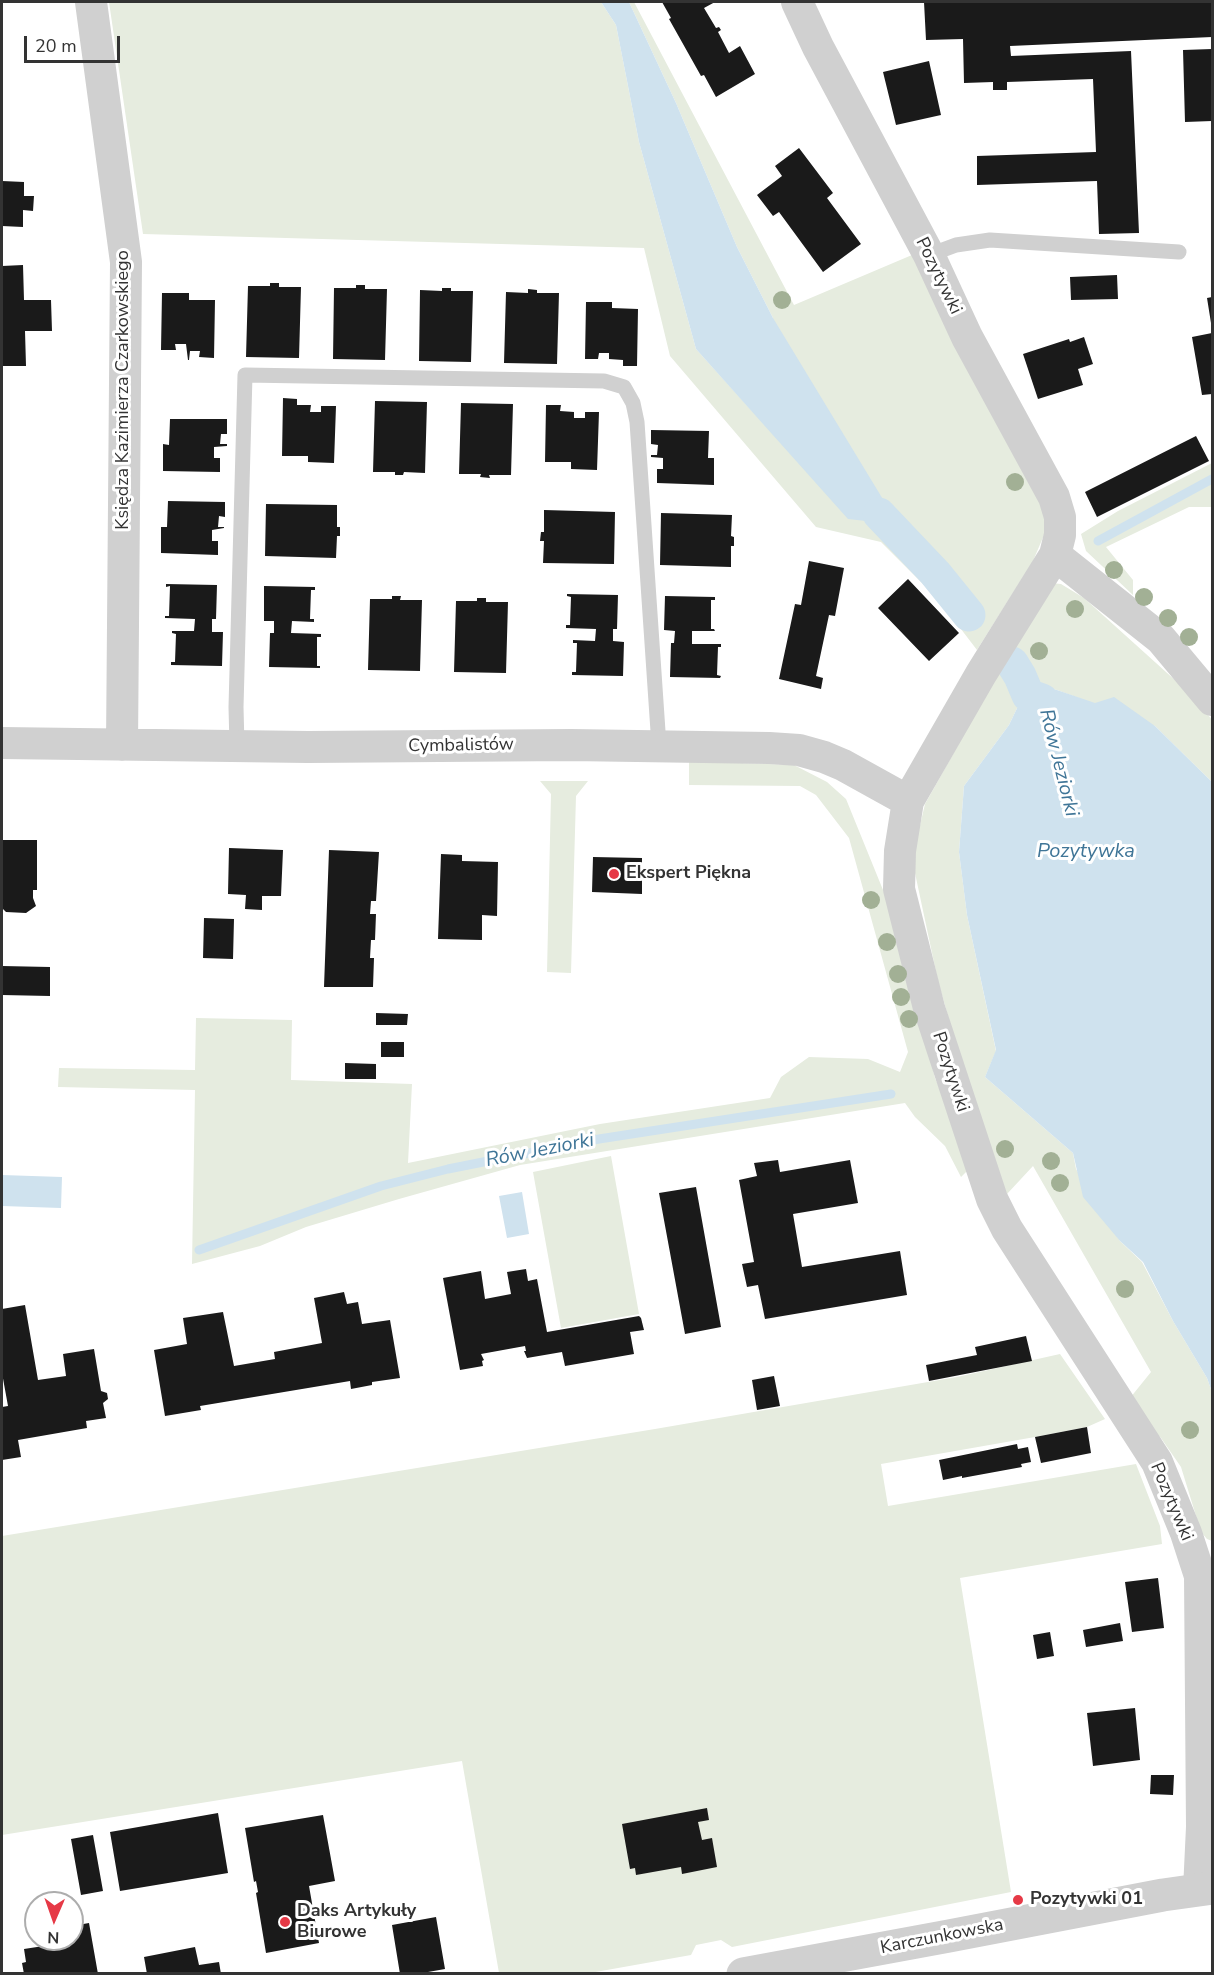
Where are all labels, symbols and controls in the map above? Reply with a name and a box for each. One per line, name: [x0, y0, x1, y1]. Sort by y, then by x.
scale bar: [27, 24, 123, 62]
text: 20 m: [35, 34, 77, 58]
street label: Pozytywki: [910, 234, 966, 318]
street label: Księdza Kazimierza Czarkowskiego: [113, 250, 135, 530]
water label: Rów Jeziorki: [1033, 707, 1083, 819]
street label: Cymbalistów: [408, 734, 514, 758]
water label: Pozytywka: [1037, 840, 1135, 864]
place label: Ekspert Piękna: [626, 863, 751, 885]
marker: Ekspert Piękna: [607, 867, 621, 881]
street label: Pozytywki: [927, 1029, 973, 1115]
water label: Rów Jeziorki: [484, 1129, 596, 1173]
street label: Pozytywki: [1145, 1460, 1197, 1544]
place label: Pozytywki 01: [1030, 1889, 1143, 1911]
north arrow: [24, 1891, 84, 1951]
marker: Pozytywki 01: [1011, 1893, 1025, 1907]
place label: Daks Artykuły Biurowe: [297, 1901, 416, 1944]
street label: Karczunkowska: [879, 1914, 1005, 1960]
marker: Daks Artykuły Biurowe: [278, 1915, 292, 1929]
text: N: [47, 1926, 60, 1948]

